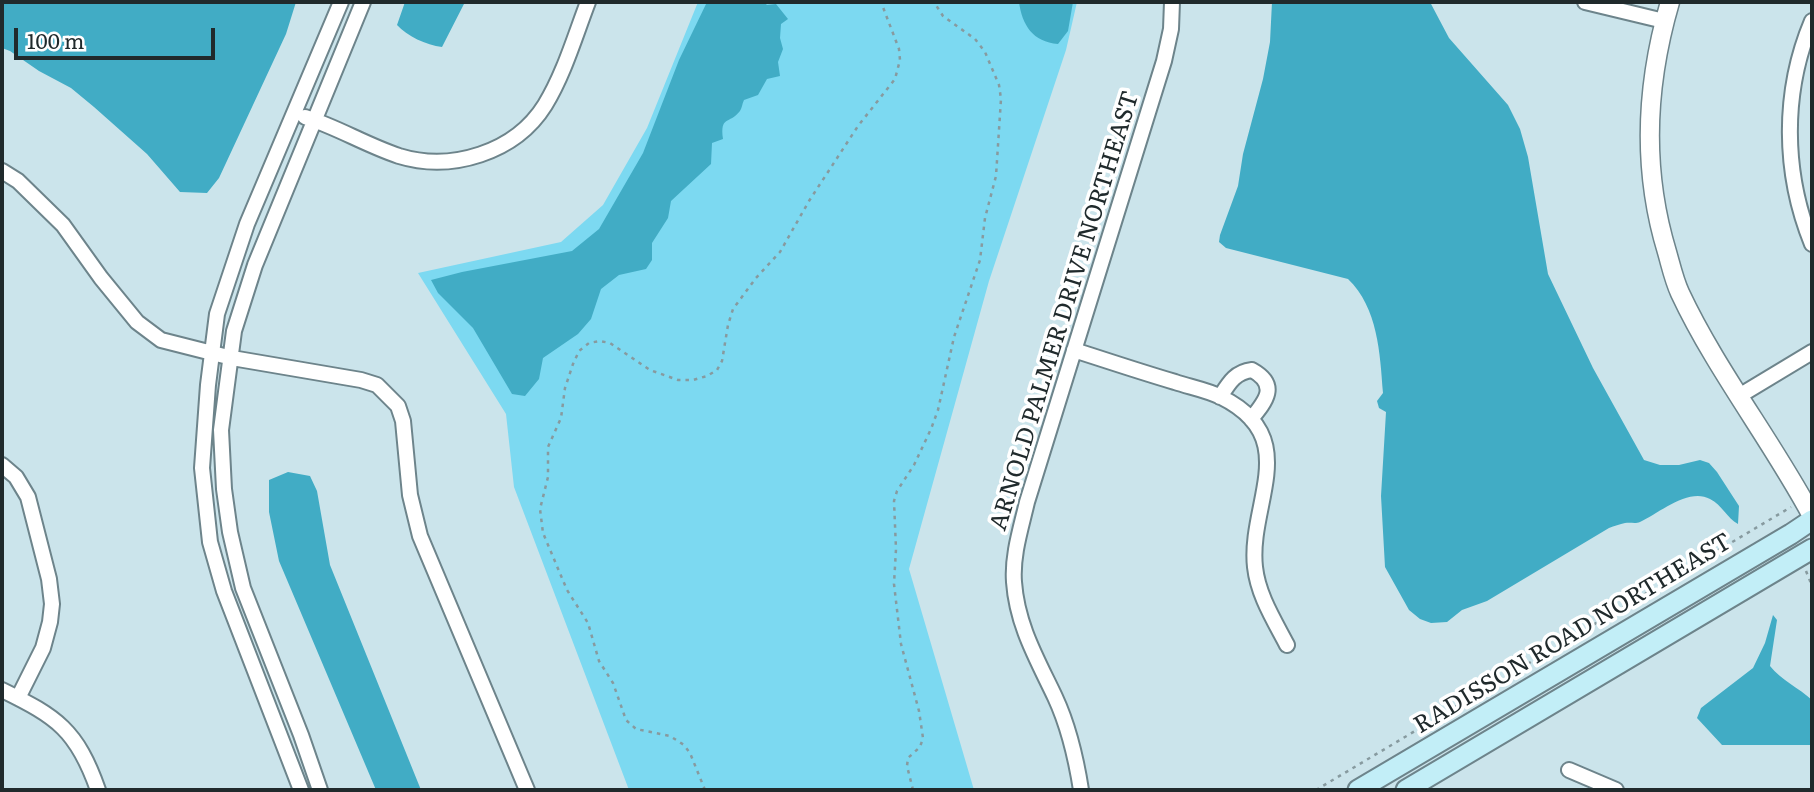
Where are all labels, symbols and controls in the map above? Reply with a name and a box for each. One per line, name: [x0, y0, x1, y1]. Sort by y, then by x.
scale bar: [18, 14, 219, 58]
text: 100 m: [27, 24, 84, 55]
street label: ARNOLD PALMER DRIVE NORTHEAST: [984, 88, 1146, 534]
street label: RADISSON ROAD NORTHEAST: [1409, 528, 1737, 740]

